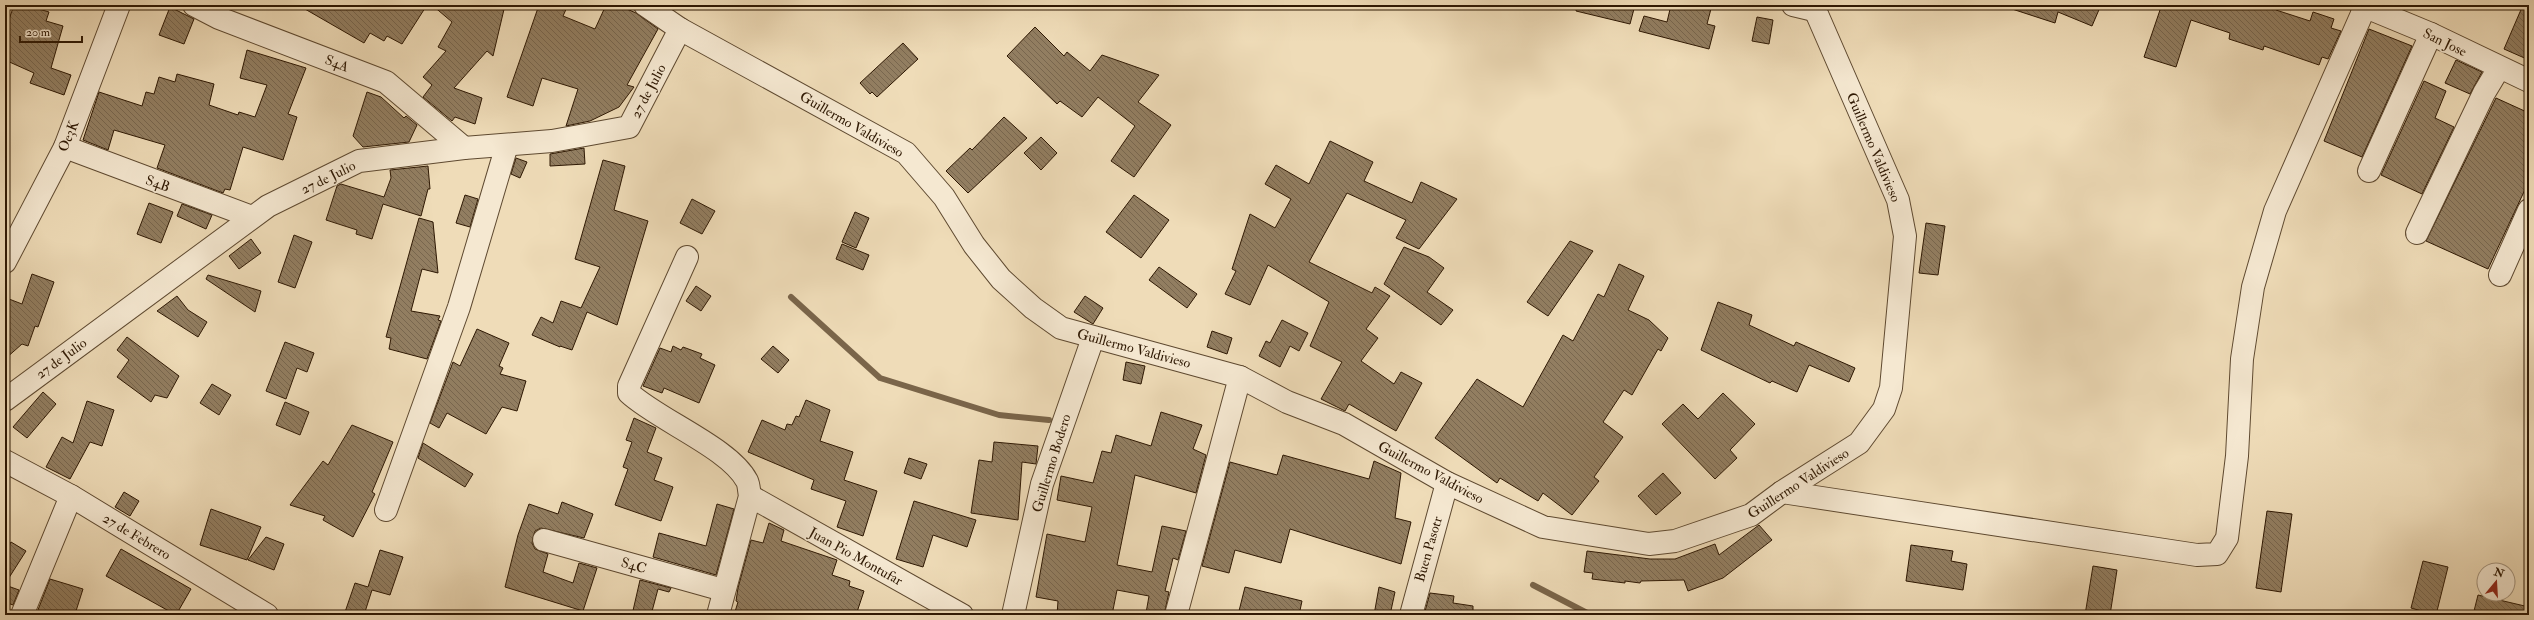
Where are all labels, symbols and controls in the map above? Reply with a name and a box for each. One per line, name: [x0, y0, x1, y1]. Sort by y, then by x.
scale bar: [20, 18, 82, 44]
text: 20 m: [26, 25, 51, 40]
street label: San Jose: [2420, 25, 2470, 60]
street label: S4A: [322, 51, 351, 76]
street label: 27 de Julio: [627, 61, 670, 121]
street label: Guillermo Valdivieso: [797, 88, 907, 161]
street label: Guillermo Valdivieso: [1843, 90, 1904, 205]
street label: Oe3K: [54, 118, 83, 154]
street label: 27 de Julio: [298, 157, 359, 198]
street label: S4B: [143, 171, 172, 196]
street label: Guillermo Valdivieso: [1075, 325, 1193, 372]
street label: 27 de Julio: [33, 334, 90, 383]
street label: Guillermo Bodero: [1028, 412, 1075, 514]
street label: Guillermo Valdivieso: [1375, 437, 1487, 508]
street label: Guillermo Valdivieso: [1745, 444, 1852, 522]
street label: 27 de Febrero: [100, 510, 174, 563]
street label: Buen Pasotr: [1411, 514, 1446, 584]
street label: Juan Pio Montufar: [805, 523, 906, 590]
street label: S4C: [619, 554, 649, 577]
north arrow: [2476, 562, 2516, 602]
text: N: [2491, 565, 2507, 581]

